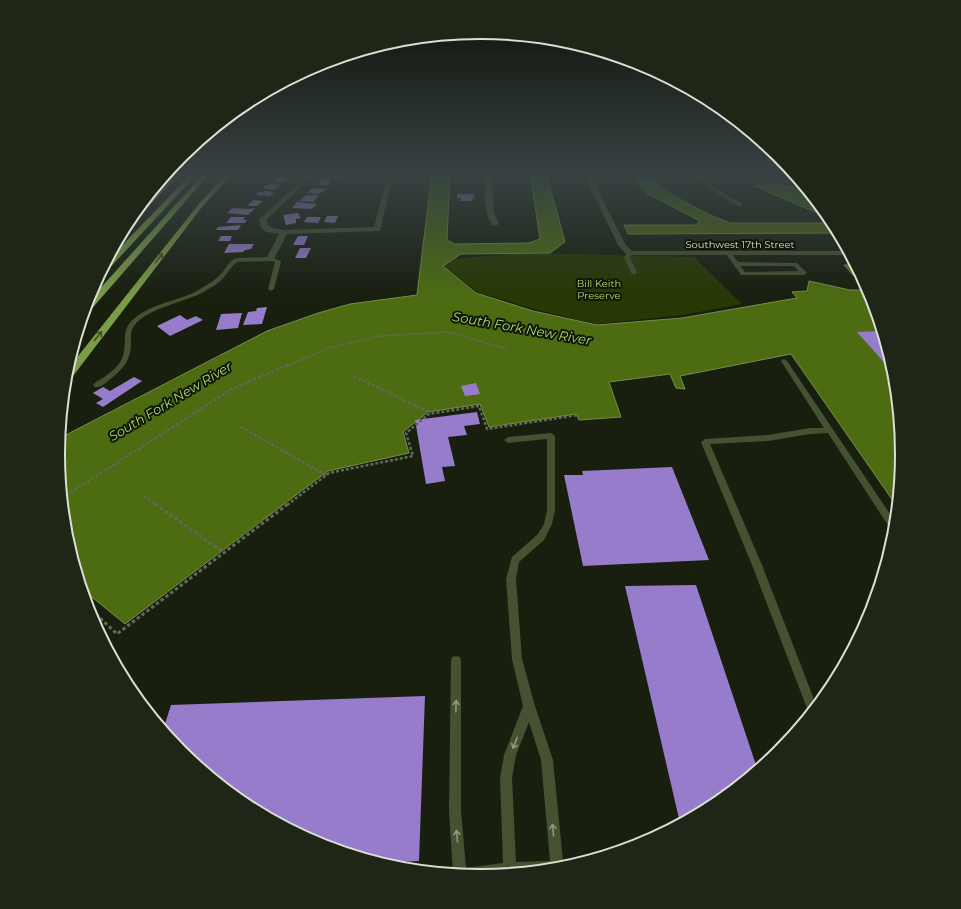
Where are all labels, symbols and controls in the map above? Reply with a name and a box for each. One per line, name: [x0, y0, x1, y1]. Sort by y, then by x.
street label: Southwest 17th Street: [685, 238, 795, 251]
one-way arrow: [155, 253, 163, 264]
park label: Bill Keith Preserve: [577, 277, 621, 302]
water label: South Fork New River: [451, 308, 593, 348]
one-way arrow: [94, 331, 103, 342]
water label: South Fork New River: [106, 358, 235, 444]
one-way arrow: [452, 700, 460, 713]
one-way arrow: [510, 736, 518, 748]
one-way arrow: [550, 824, 557, 837]
one-way arrow: [453, 830, 460, 843]

